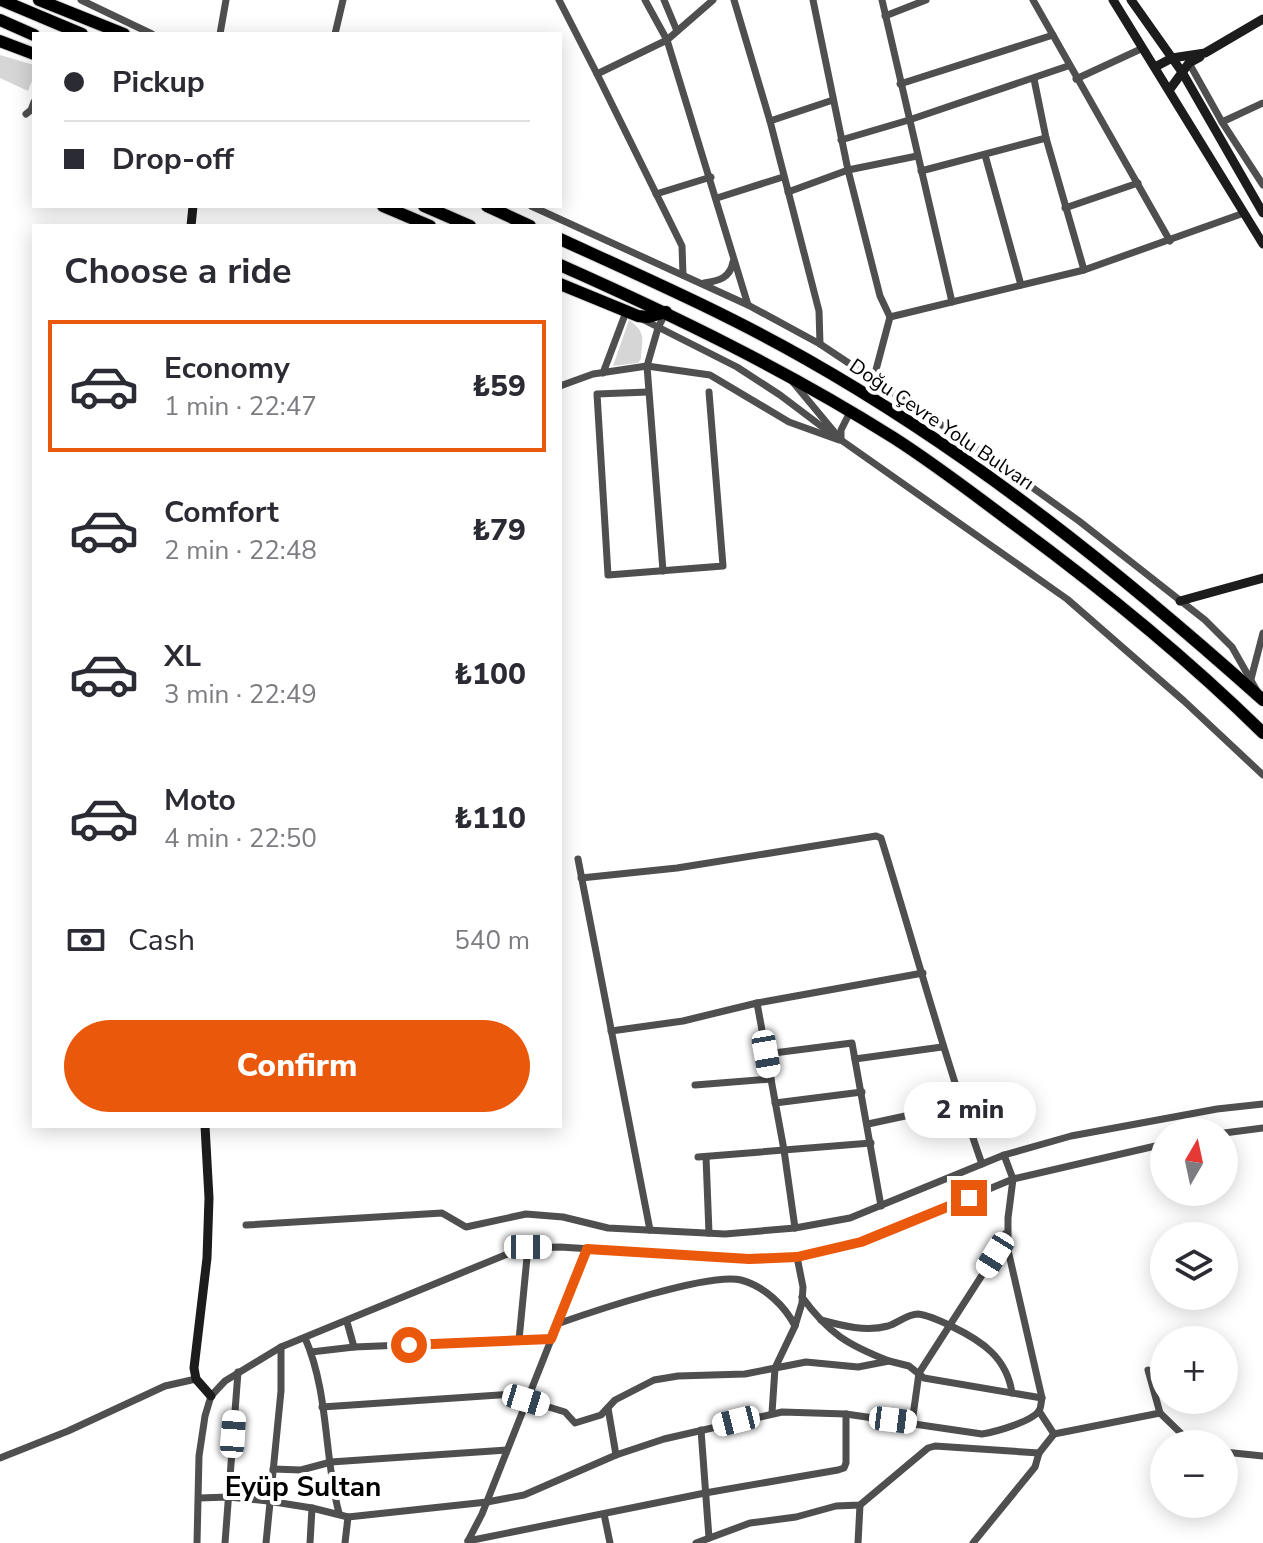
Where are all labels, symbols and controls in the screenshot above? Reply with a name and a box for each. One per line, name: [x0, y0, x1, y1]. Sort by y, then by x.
text: Pickup: [112, 62, 205, 103]
text: Drop-off: [112, 139, 234, 180]
text: Choose a ride: [64, 247, 292, 296]
text: Economy: [164, 348, 290, 389]
icon: car: [68, 350, 140, 422]
street label: Doğu Çevre Yolu Bulvarı: [844, 353, 1039, 496]
text: ₺59: [472, 366, 526, 407]
text: 1 min · 22:47: [164, 389, 317, 424]
text: Comfort: [164, 492, 279, 533]
icon: car: [68, 494, 140, 566]
text: ₺79: [472, 510, 526, 551]
text: 2 min · 22:48: [164, 533, 317, 568]
text: XL: [164, 636, 201, 677]
icon: car: [68, 638, 140, 710]
text: ₺100: [454, 654, 526, 695]
text: 3 min · 22:49: [164, 677, 317, 712]
text: Moto: [164, 780, 236, 821]
icon: car: [68, 782, 140, 854]
text: ₺110: [454, 798, 526, 839]
text: 4 min · 22:50: [164, 821, 317, 856]
icon: cash: [64, 918, 108, 962]
text: Cash: [128, 920, 195, 961]
text: 540 m: [454, 923, 530, 958]
button: Confirm: [64, 1020, 530, 1112]
car: [750, 1028, 782, 1080]
callout: 2 min: [903, 1082, 1035, 1138]
text: 2 min: [936, 1092, 1004, 1127]
north arrow: [1150, 1118, 1238, 1206]
map controls: [1150, 1118, 1238, 1518]
route end: [951, 1180, 987, 1216]
button: layers: [1150, 1222, 1238, 1310]
car: [972, 1228, 1018, 1282]
car: [504, 1235, 552, 1259]
button: +: [1150, 1326, 1238, 1414]
route start: [391, 1327, 427, 1363]
car: [500, 1382, 552, 1418]
car: [710, 1404, 762, 1438]
car: [868, 1405, 918, 1435]
car: [219, 1409, 247, 1459]
button: −: [1150, 1430, 1238, 1518]
district label: Eyüp Sultan: [225, 1468, 381, 1506]

